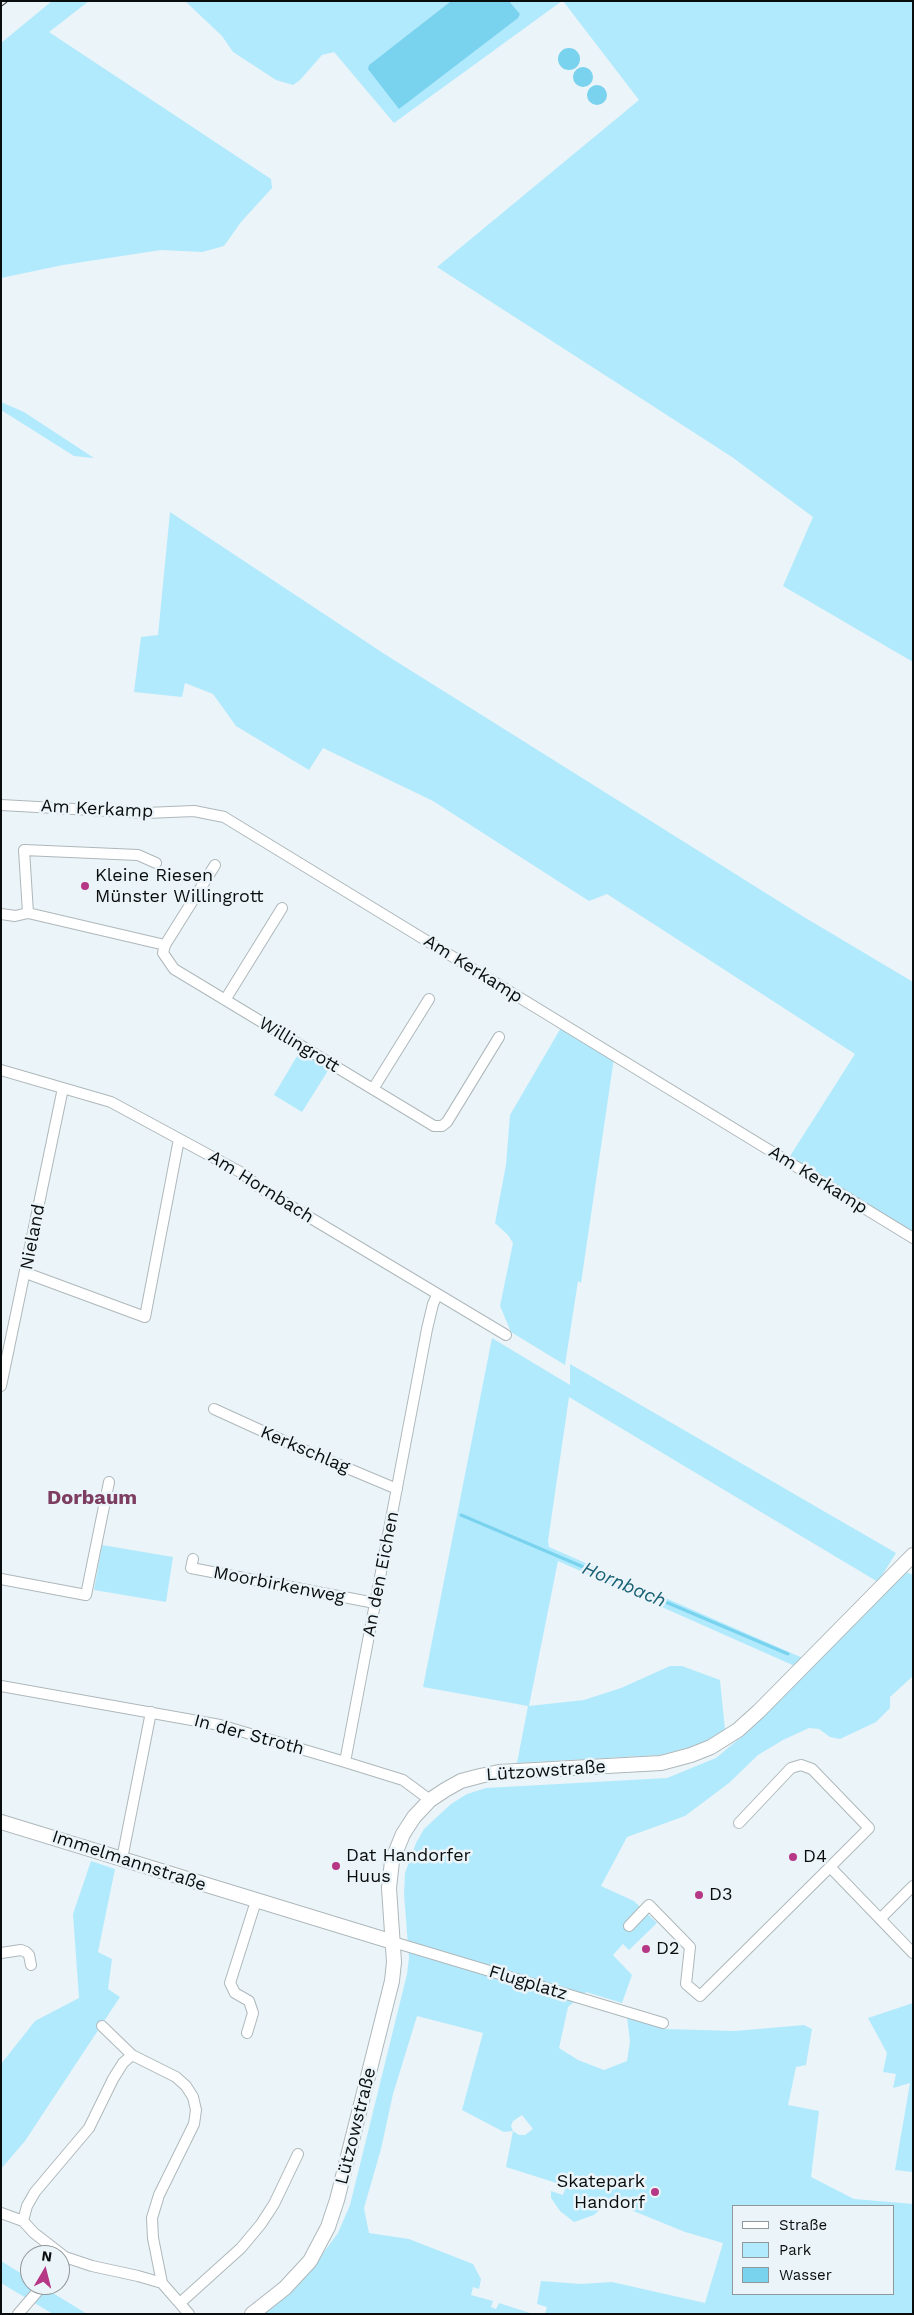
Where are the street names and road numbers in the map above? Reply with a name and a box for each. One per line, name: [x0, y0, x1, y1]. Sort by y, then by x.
street label: Am Kerkamp: [40, 795, 154, 823]
street label: Am Kerkamp: [420, 930, 526, 1008]
street label: Willingrott: [255, 1013, 343, 1077]
street label: Am Kerkamp: [765, 1141, 871, 1219]
street label: Am Hornbach: [204, 1146, 318, 1228]
street label: Nieland: [16, 1202, 50, 1272]
street label: Kerkschlag: [257, 1422, 353, 1478]
street label: An den Eichen: [358, 1510, 404, 1638]
street label: Moorbirkenweg: [211, 1562, 347, 1608]
street label: In der Stroth: [192, 1710, 306, 1760]
street label: Lützowstraße: [485, 1756, 607, 1786]
street label: Immelmannstraße: [49, 1826, 209, 1896]
street label: Flugplatz: [486, 1961, 570, 2005]
street label: Lützowstraße: [331, 2065, 381, 2187]

